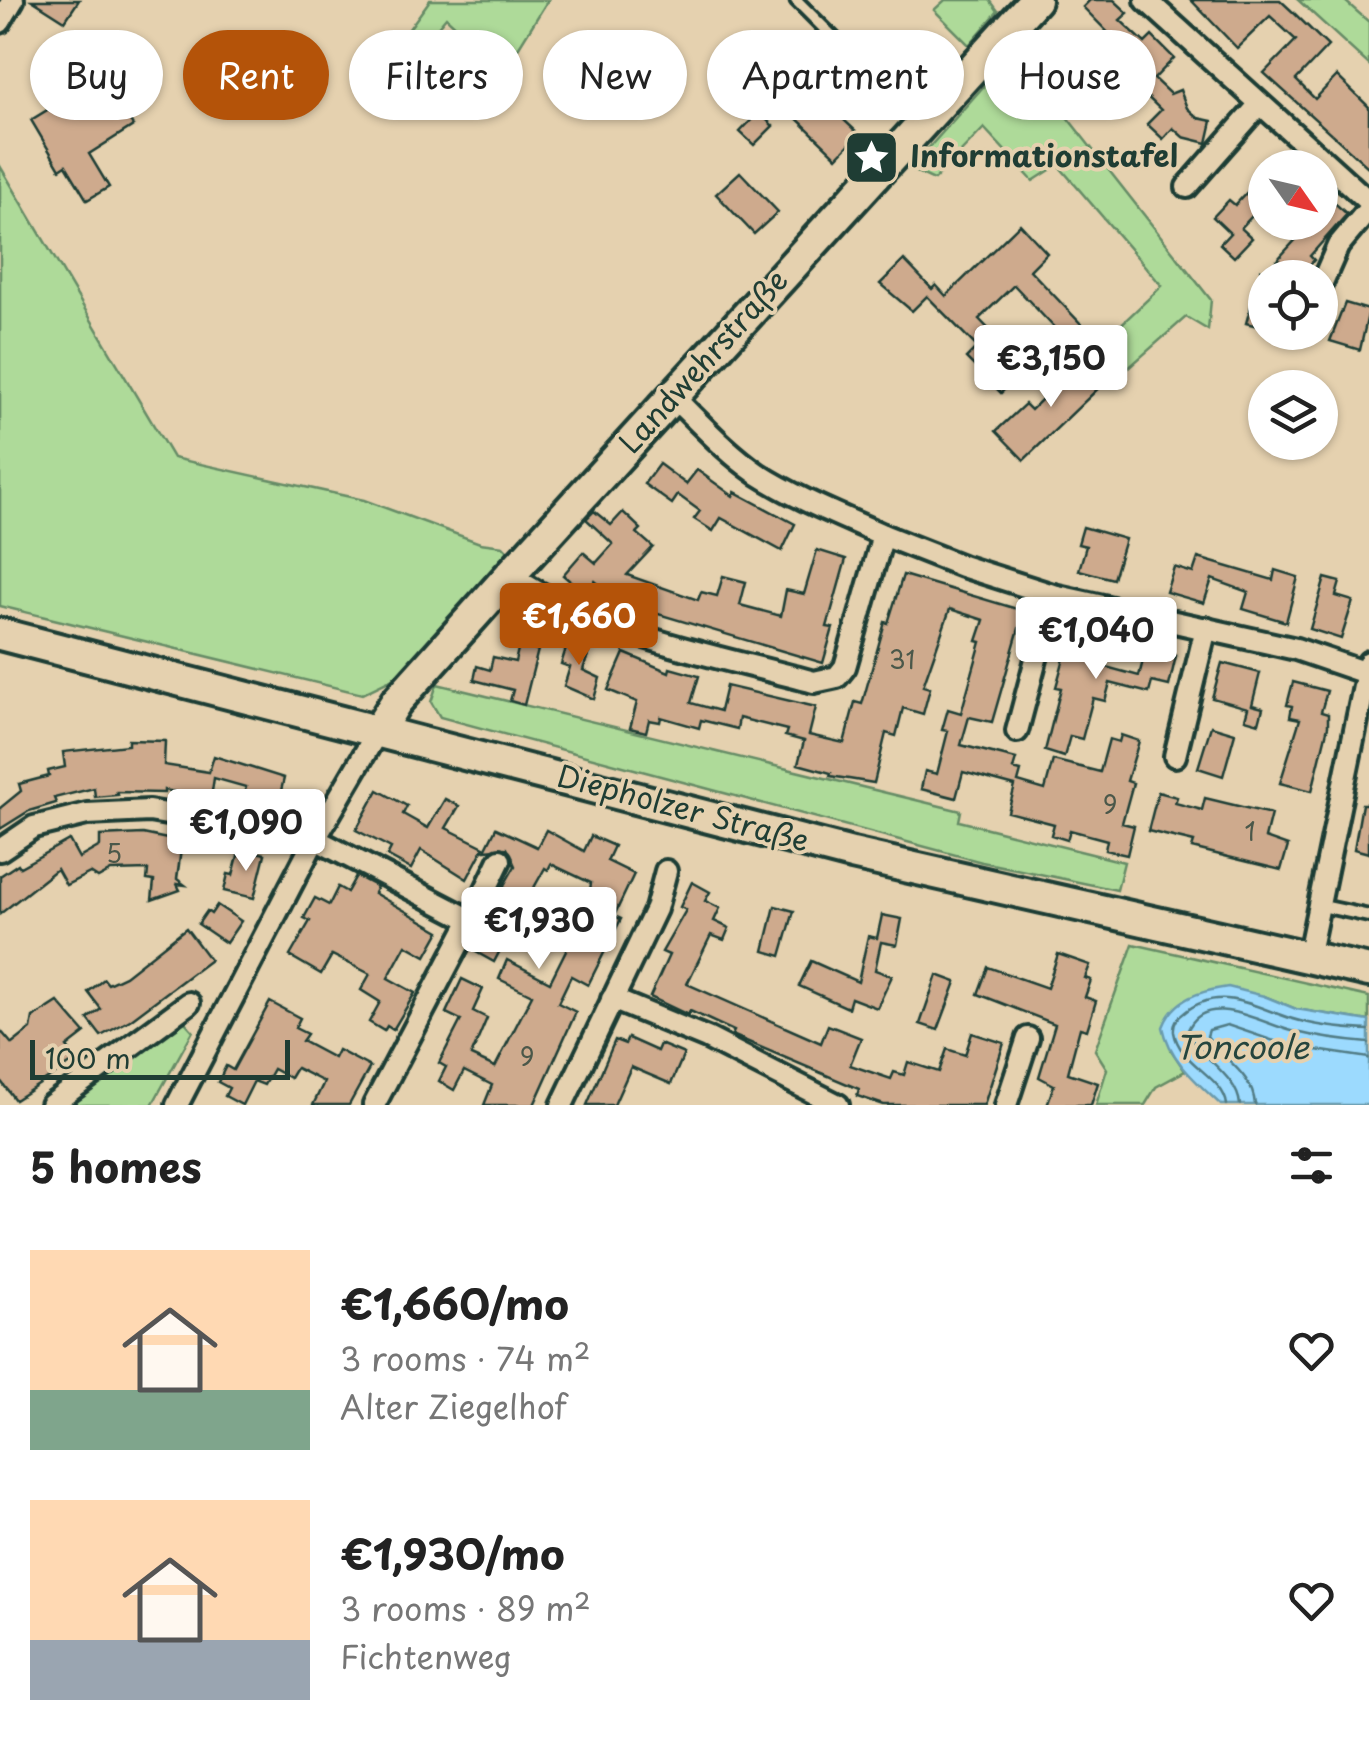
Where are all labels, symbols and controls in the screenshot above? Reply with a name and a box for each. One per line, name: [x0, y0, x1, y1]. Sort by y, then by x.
chip: Buy: [30, 30, 163, 120]
chip: Rent: [183, 30, 329, 120]
chip: Filters: [349, 30, 523, 120]
chip: New: [543, 30, 687, 120]
chip: Apartment: [707, 30, 964, 120]
chip: House: [984, 30, 1156, 120]
place icon: Informationstafel: [841, 127, 901, 187]
place label: Informationstafel: [910, 132, 1178, 177]
north arrow: [1248, 150, 1338, 240]
map controls: [1248, 150, 1338, 460]
street label: Landwehrstraße: [607, 258, 797, 463]
button: locate: [1248, 260, 1338, 350]
pin: €3,150: [970, 325, 1132, 410]
text: €3,150: [996, 333, 1106, 381]
button: layers: [1248, 370, 1338, 460]
pin: €1,660: [498, 583, 660, 668]
text: €1,660: [522, 591, 636, 639]
pin: €1,040: [1015, 597, 1177, 682]
text: €1,040: [1038, 605, 1154, 653]
house number: 31: [889, 640, 915, 678]
street label: Diepholzer Straße: [553, 751, 815, 862]
house number: 9: [1103, 785, 1117, 823]
pin: €1,090: [165, 789, 327, 874]
text: €1,090: [189, 797, 303, 845]
house number: 1: [1244, 812, 1256, 850]
house number: 5: [106, 834, 122, 872]
pin: €1,930: [458, 887, 620, 972]
text: €1,930: [483, 895, 595, 943]
water label: Toncoole: [1175, 1022, 1310, 1070]
scale bar: [30, 1035, 290, 1080]
text: 100 m: [45, 1036, 131, 1079]
house number: 9: [520, 1037, 534, 1075]
text: 5 homes: [30, 1134, 202, 1197]
icon: filters: [1284, 1138, 1339, 1193]
text: €1,660/mo: [340, 1271, 569, 1334]
icon: home: [110, 1290, 230, 1410]
icon: heart: [1284, 1323, 1339, 1378]
text: 3 rooms · 74 m²: [340, 1334, 590, 1382]
text: Alter Ziegelhof: [340, 1382, 567, 1430]
text: €1,930/mo: [340, 1521, 565, 1584]
icon: home: [110, 1540, 230, 1660]
icon: heart: [1284, 1573, 1339, 1628]
text: 3 rooms · 89 m²: [340, 1584, 591, 1632]
text: Fichtenweg: [340, 1632, 512, 1680]

